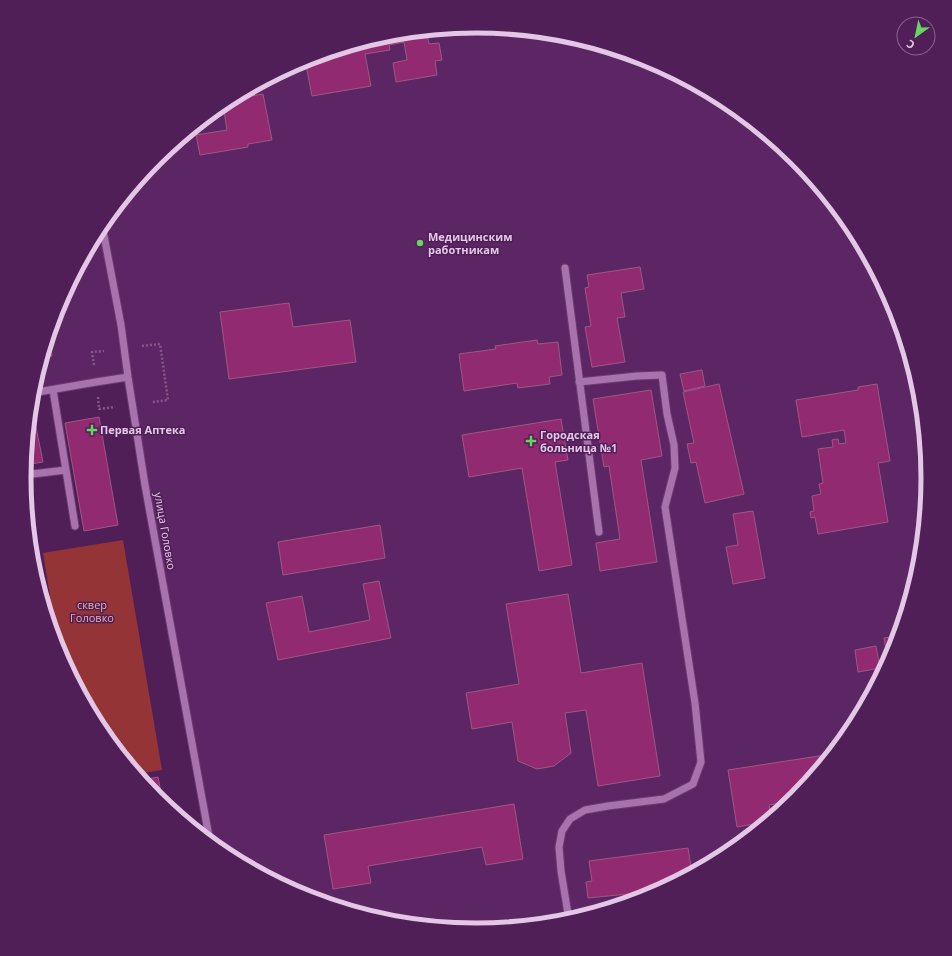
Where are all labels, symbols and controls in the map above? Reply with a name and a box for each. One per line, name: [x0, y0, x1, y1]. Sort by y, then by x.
north arrow: [896, 16, 936, 56]
text: С: [903, 37, 917, 53]
place label: Медицинским работникам: [428, 229, 513, 257]
marker: Медицинским работникам: [415, 238, 425, 248]
place label: Первая Аптека: [100, 422, 185, 437]
marker: Первая Аптека: [87, 425, 97, 435]
place label: Городская больница №1: [540, 427, 617, 455]
marker: Городская больница №1: [525, 435, 537, 447]
street label: улица Головко: [151, 491, 180, 571]
park label: сквер Головко: [70, 597, 114, 625]

